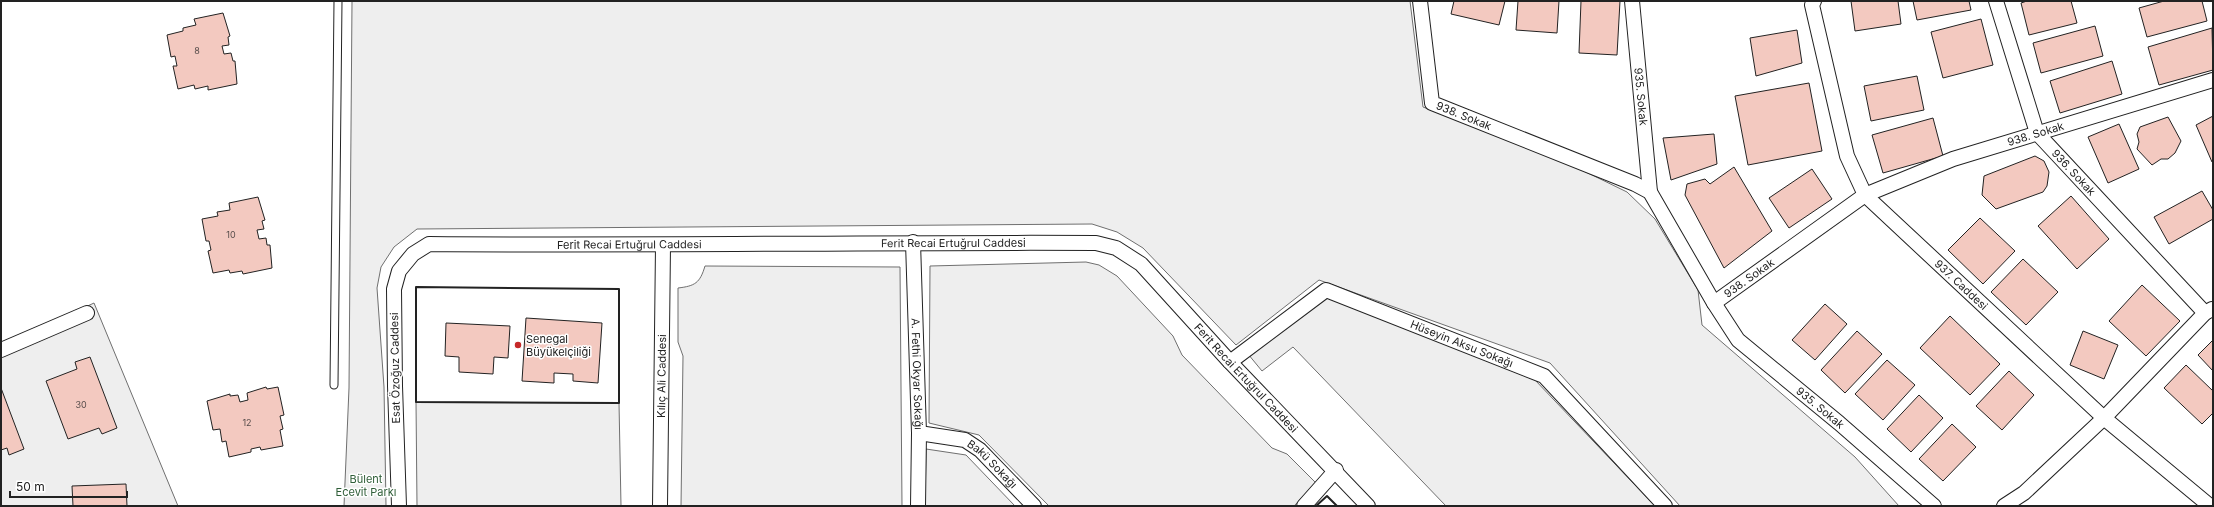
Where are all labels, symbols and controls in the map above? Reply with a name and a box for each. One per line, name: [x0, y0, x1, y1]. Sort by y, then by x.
house number: 8: [194, 45, 200, 56]
street label: 935. Sokak: [1631, 67, 1651, 126]
street label: 938. Sokak: [1434, 98, 1494, 133]
street label: 938. Sokak: [2006, 119, 2066, 149]
street label: 936. Sokak: [2049, 146, 2099, 198]
house number: 10: [226, 229, 236, 240]
street label: Ferit Recai Ertuğrul Caddesi: [881, 236, 1026, 250]
street label: Ferit Recai Ertuğrul Caddesi: [557, 237, 702, 252]
street label: 938. Sokak: [1721, 255, 1777, 301]
street label: 937. Caddesi: [1932, 257, 1991, 313]
street label: Esat Özoğuz Caddesi: [387, 312, 403, 424]
street label: Hüseyin Aksu Sokağı: [1408, 317, 1515, 370]
street label: A. Fethi Okyar Sokağı: [908, 318, 926, 430]
street label: Ferit Recai Ertuğrul Caddesi: [1191, 320, 1301, 435]
place label: Senegal Büyükelçiliği: [526, 332, 591, 359]
street label: Kılıç Ali Caddesi: [654, 334, 669, 418]
marker: Senegal Büyükelçiliği: [513, 340, 523, 350]
street label: 935. Sokak: [1793, 384, 1847, 431]
house number: 30: [75, 399, 87, 410]
house number: 12: [242, 417, 252, 428]
street label: Bakü Sokağı: [965, 437, 1020, 491]
park label: Bülent Ecevit Parkı: [336, 472, 396, 499]
scale bar: [10, 473, 127, 499]
text: 50 m: [16, 479, 45, 494]

